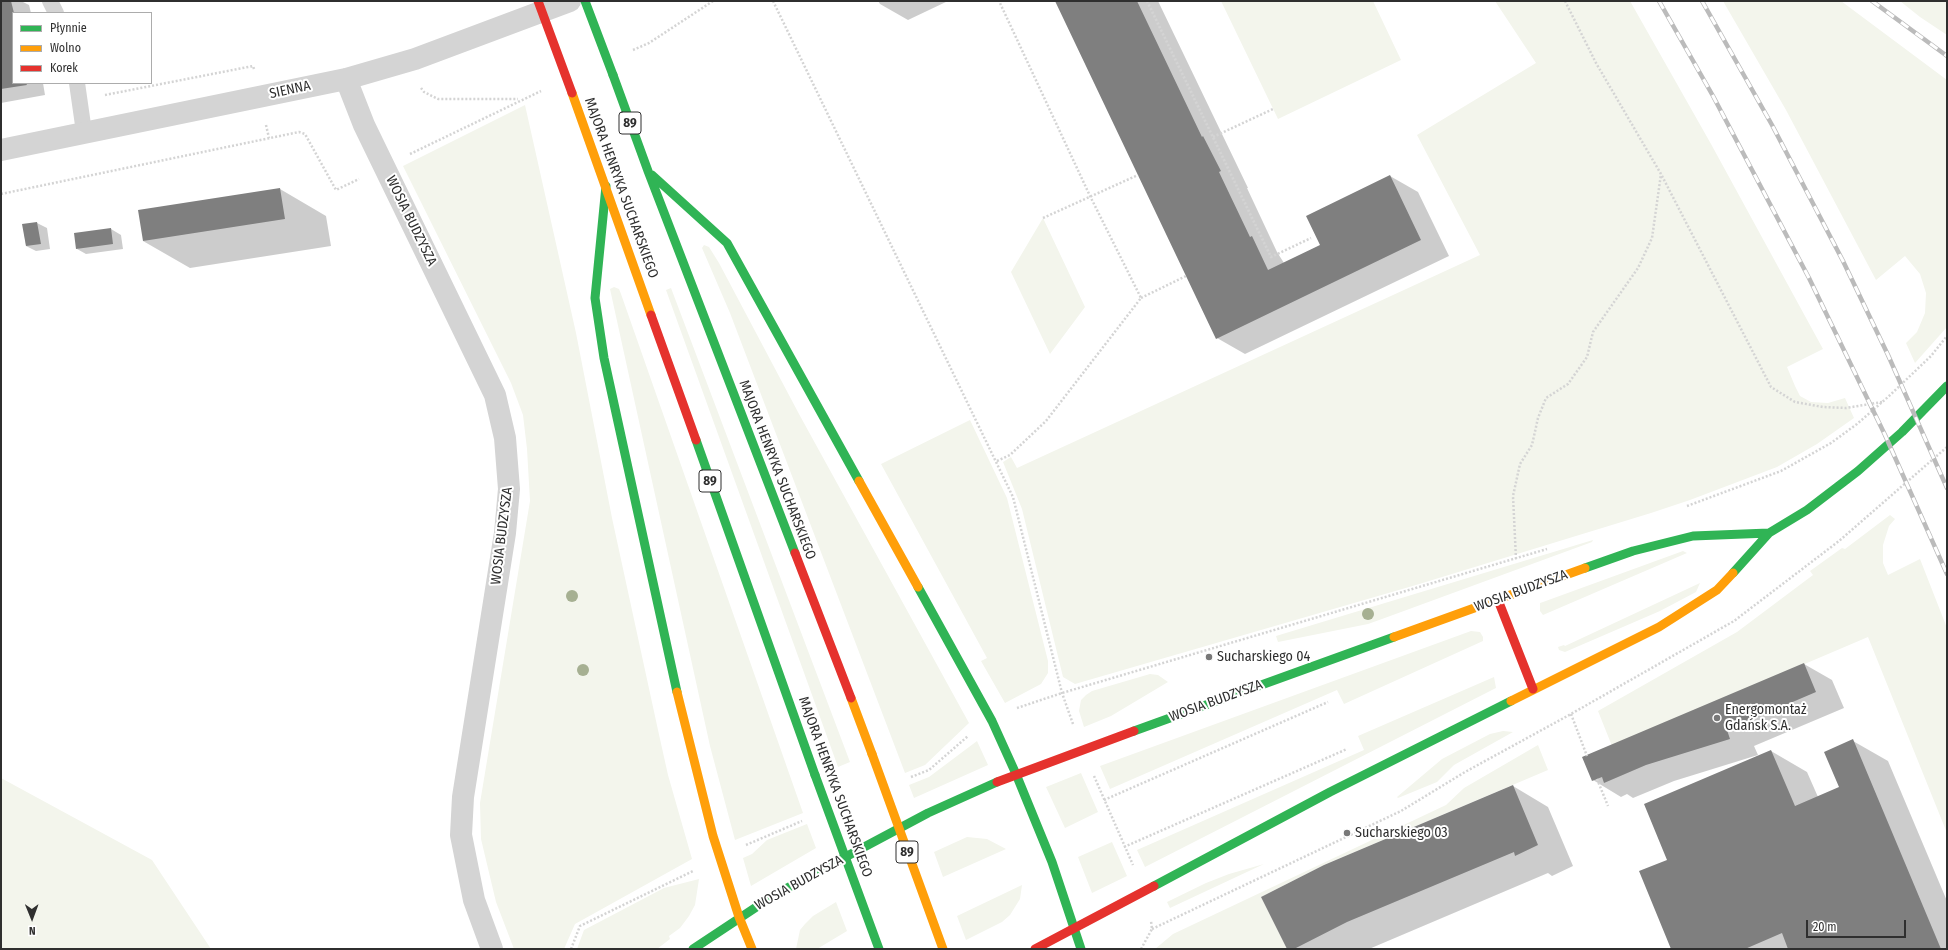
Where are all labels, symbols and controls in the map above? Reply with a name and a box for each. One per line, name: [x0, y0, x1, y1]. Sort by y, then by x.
legend: [12, 12, 152, 84]
text: Płynnie: [50, 21, 87, 35]
text: Wolno: [50, 41, 81, 55]
text: Korek: [50, 61, 78, 75]
street label: SIENNA: [268, 77, 312, 103]
street label: MAJORA HENRYKA SUCHARSKIEGO: [580, 95, 662, 281]
road number: 89: [619, 112, 641, 134]
street label: WOSIA BUDZYSZA: [382, 173, 440, 269]
street label: MAJORA HENRYKA SUCHARSKIEGO: [735, 378, 819, 562]
road number: 89: [699, 470, 721, 492]
street label: WOSIA BUDZYSZA: [488, 486, 516, 586]
street label: WOSIA BUDZYSZA: [1472, 566, 1570, 616]
place label: Sucharskiego 04: [1217, 649, 1310, 665]
marker: Sucharskiego 04: [1204, 652, 1214, 662]
street label: WOSIA BUDZYSZA: [1167, 676, 1265, 726]
street label: MAJORA HENRYKA SUCHARSKIEGO: [794, 694, 876, 880]
place label: Energomontaż Gdańsk S.A.: [1725, 702, 1807, 734]
marker: Energomontaż Gdańsk S.A.: [1712, 713, 1722, 723]
place label: Sucharskiego 03: [1355, 825, 1448, 841]
marker: Sucharskiego 03: [1342, 828, 1352, 838]
road number: 89: [896, 841, 918, 863]
street label: WOSIA BUDZYSZA: [752, 852, 846, 914]
north arrow: [12, 898, 52, 938]
scale bar: [1808, 912, 1908, 938]
text: 20 m: [1813, 920, 1837, 934]
text: N: [29, 924, 36, 937]

